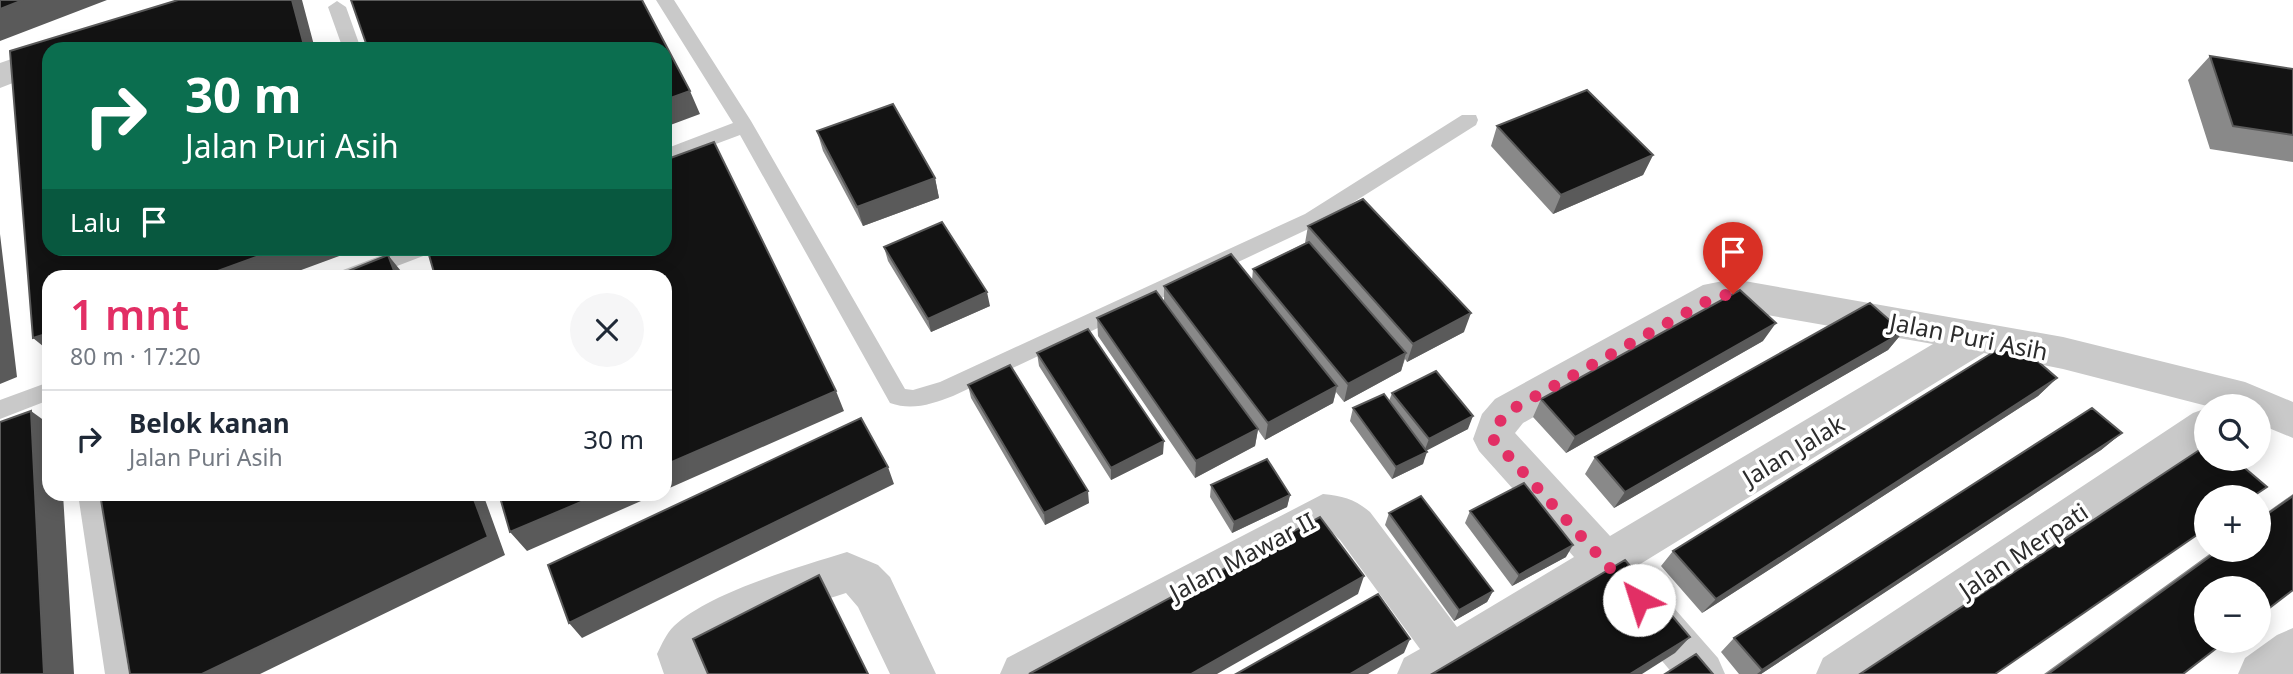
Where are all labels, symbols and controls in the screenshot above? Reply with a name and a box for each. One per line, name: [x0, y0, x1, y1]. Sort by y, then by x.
text: 30 m: [185, 61, 302, 127]
icon: right: [70, 70, 161, 161]
text: Jalan Puri Asih: [185, 124, 399, 167]
icon: arrive: [135, 203, 173, 241]
text: Lalu: [70, 204, 121, 240]
pin: [1703, 222, 1763, 294]
icon: arrive: [1714, 233, 1752, 271]
text: 1 mnt: [70, 285, 189, 342]
button: close: [570, 293, 644, 367]
street label: Jalan Puri Asih: [1885, 304, 2051, 367]
text: 80 m · 17:20: [70, 340, 201, 372]
map controls: [2194, 394, 2271, 653]
button: search: [2194, 394, 2271, 471]
text: Belok kanan: [129, 405, 290, 441]
street label: Jalan Jalak: [1734, 407, 1850, 494]
icon: right: [70, 420, 108, 458]
text: 30 m: [583, 421, 644, 457]
text: Jalan Puri Asih: [129, 441, 283, 473]
button: +: [2194, 485, 2271, 562]
street label: Jalan Merpati: [1950, 495, 2094, 606]
street label: Jalan Mawar II: [1162, 504, 1321, 609]
position arrow: [1602, 563, 1676, 637]
button: −: [2194, 576, 2271, 653]

